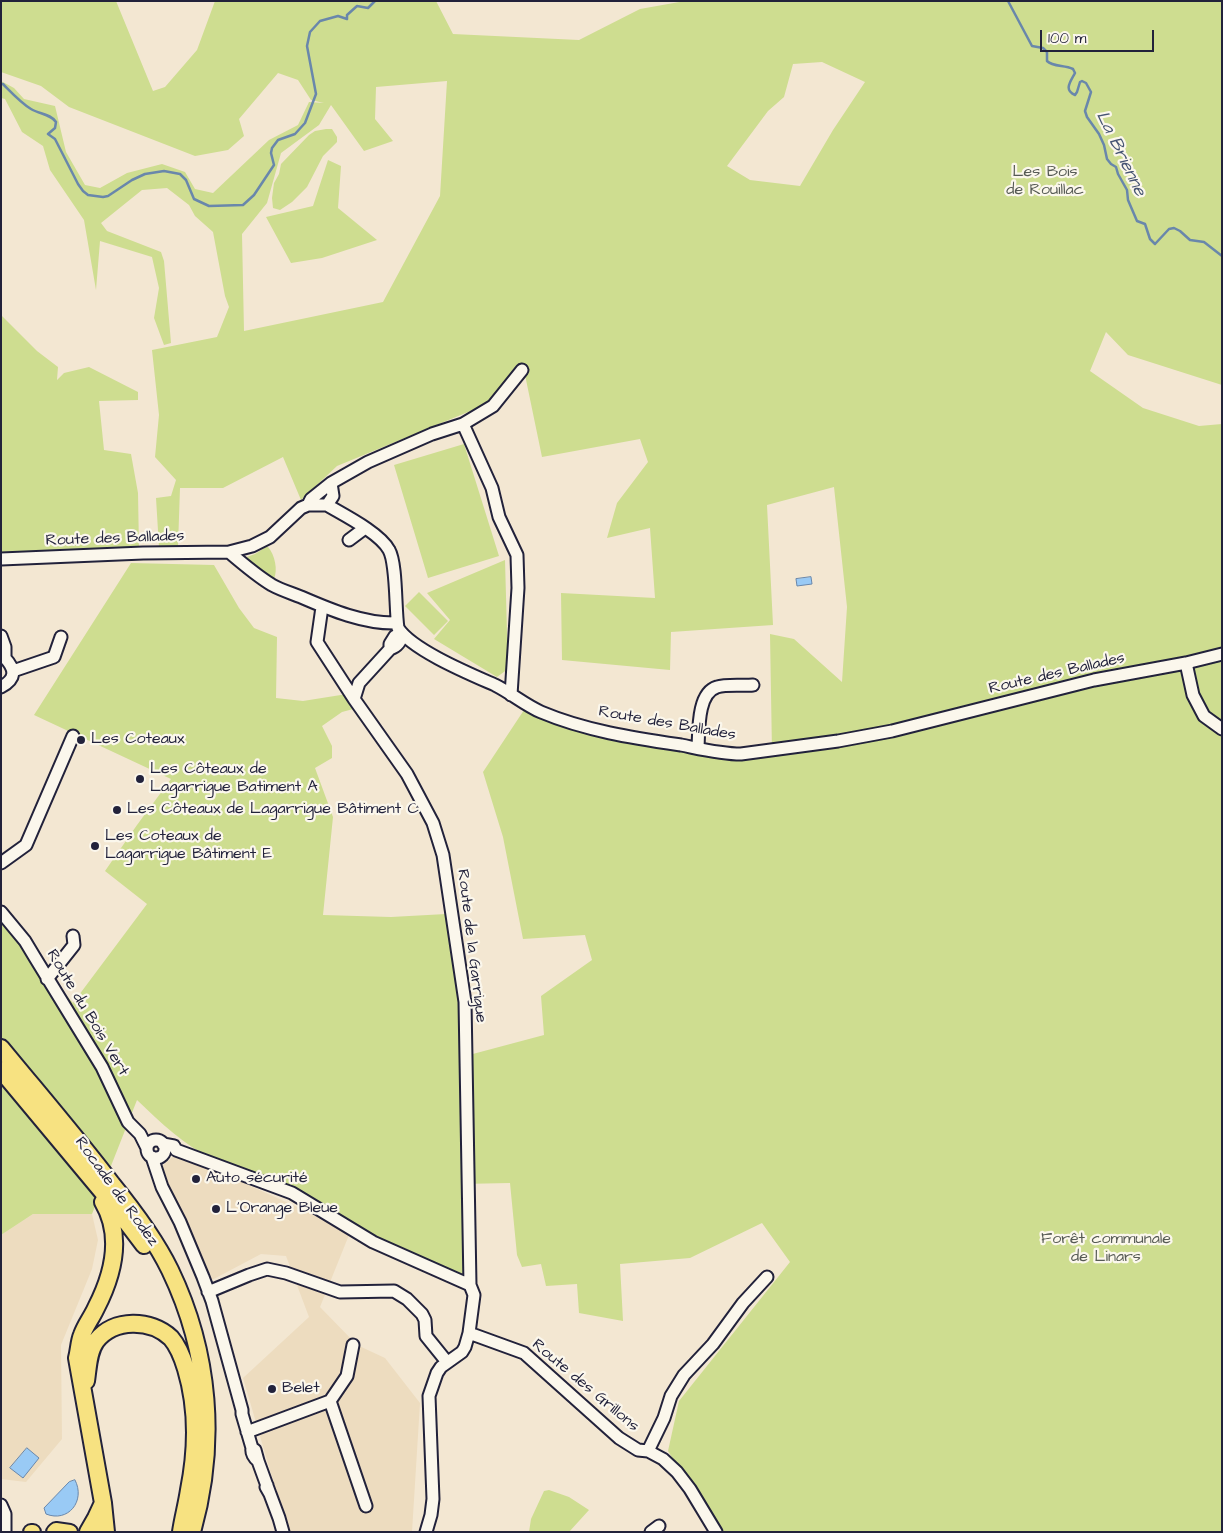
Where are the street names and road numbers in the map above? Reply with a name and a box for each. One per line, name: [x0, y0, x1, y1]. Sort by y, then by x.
street label: Route des Ballades: [45, 527, 185, 551]
street label: Route des Ballades: [987, 649, 1127, 699]
street label: Route des Ballades: [597, 702, 737, 746]
street label: Route de la Garrigue: [452, 868, 490, 1024]
street label: Route du Bois Vert: [42, 946, 132, 1080]
street label: Rocade de Rodez: [70, 1134, 162, 1250]
street label: Route des Grillons: [528, 1336, 642, 1436]

